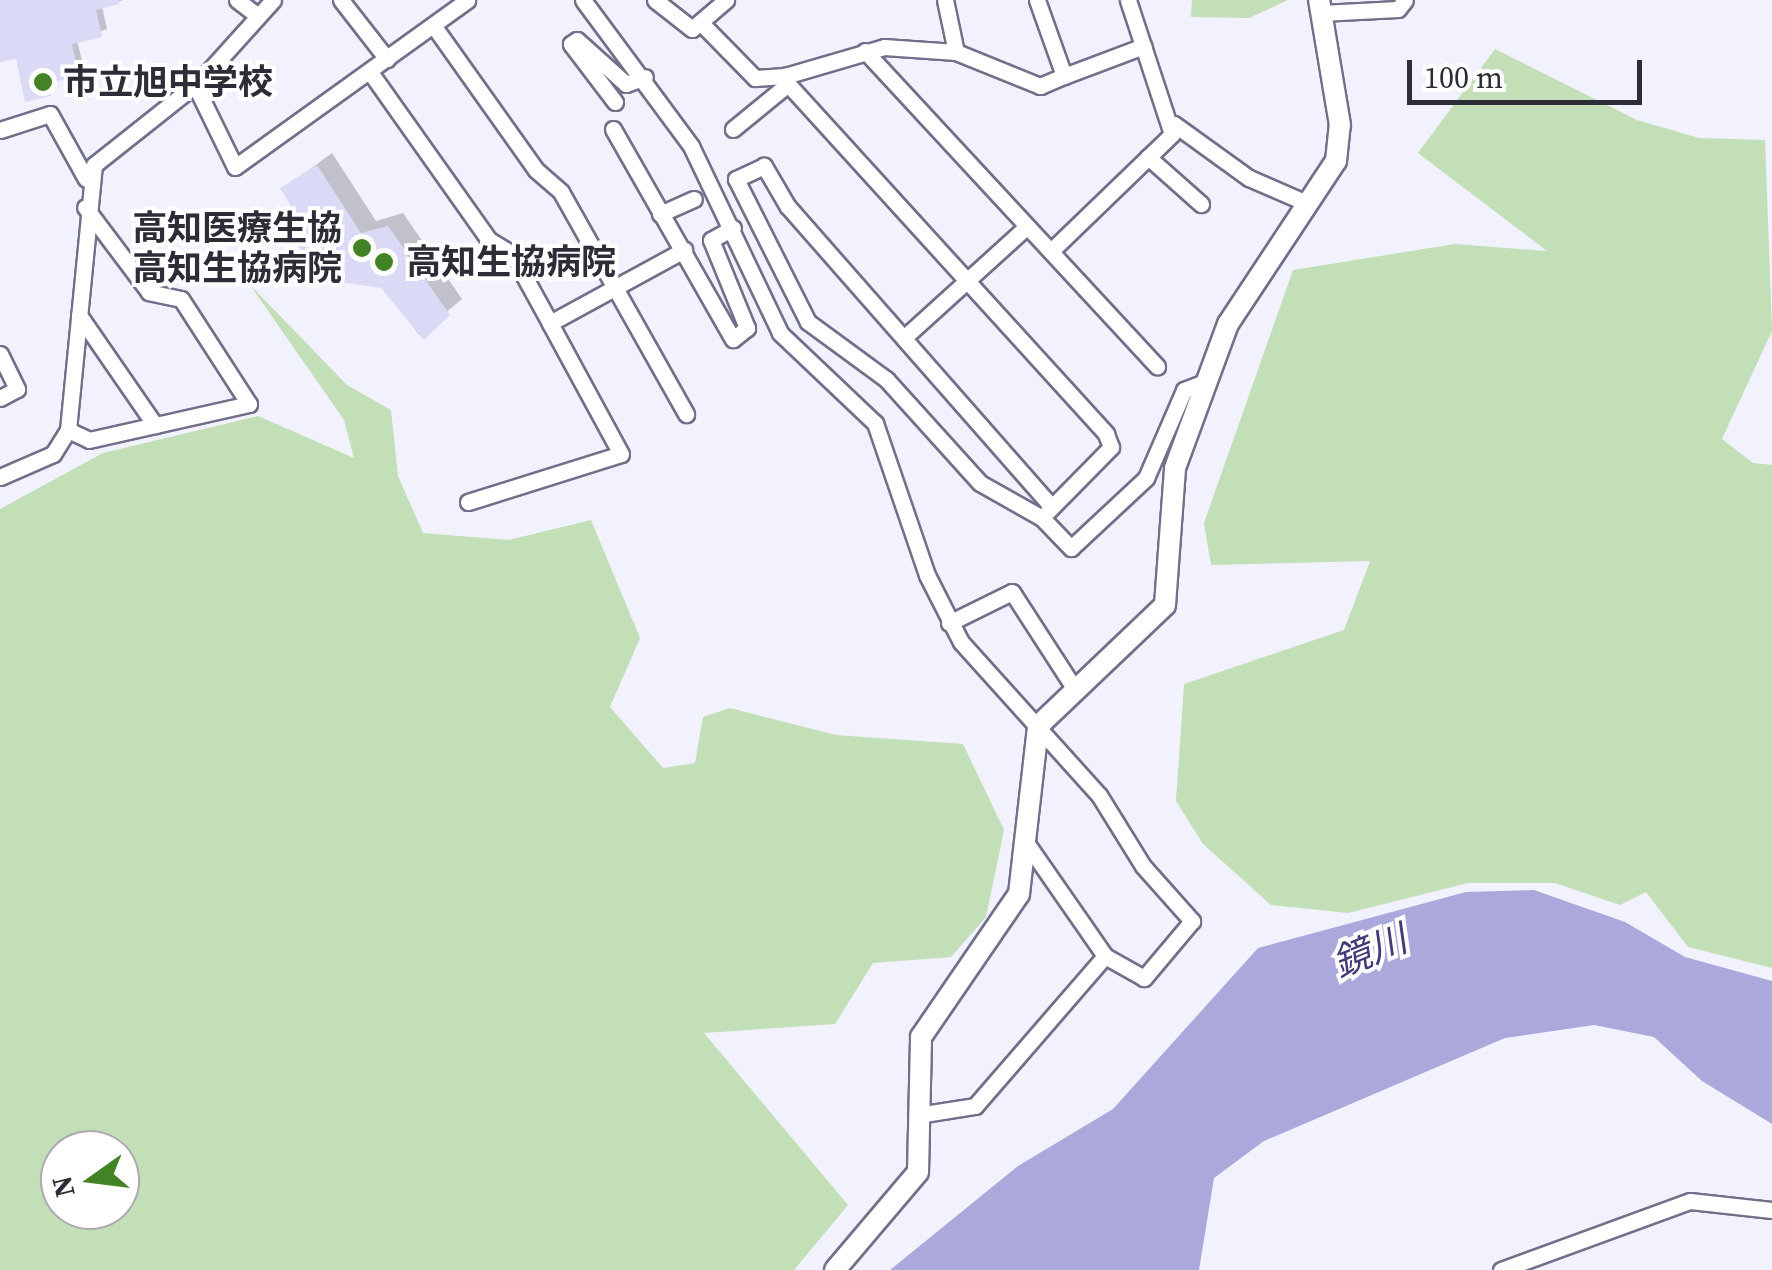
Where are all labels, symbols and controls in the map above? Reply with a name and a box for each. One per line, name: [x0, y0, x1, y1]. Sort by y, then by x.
scale bar: [1412, 40, 1647, 102]
text: 100 m: [1424, 57, 1503, 98]
place label: 市立旭中学校: [63, 61, 273, 103]
marker: 市立旭中学校: [32, 71, 54, 93]
place label: 高知医療生協 高知生協病院: [132, 207, 342, 289]
marker: 高知医療生協 高知生協病院: [351, 237, 373, 259]
place label: 高知生協病院: [406, 241, 616, 283]
marker: 高知生協病院: [371, 249, 397, 275]
water label: 鏡川: [1326, 917, 1414, 987]
north arrow: [40, 1130, 140, 1230]
text: N: [42, 1172, 84, 1201]

